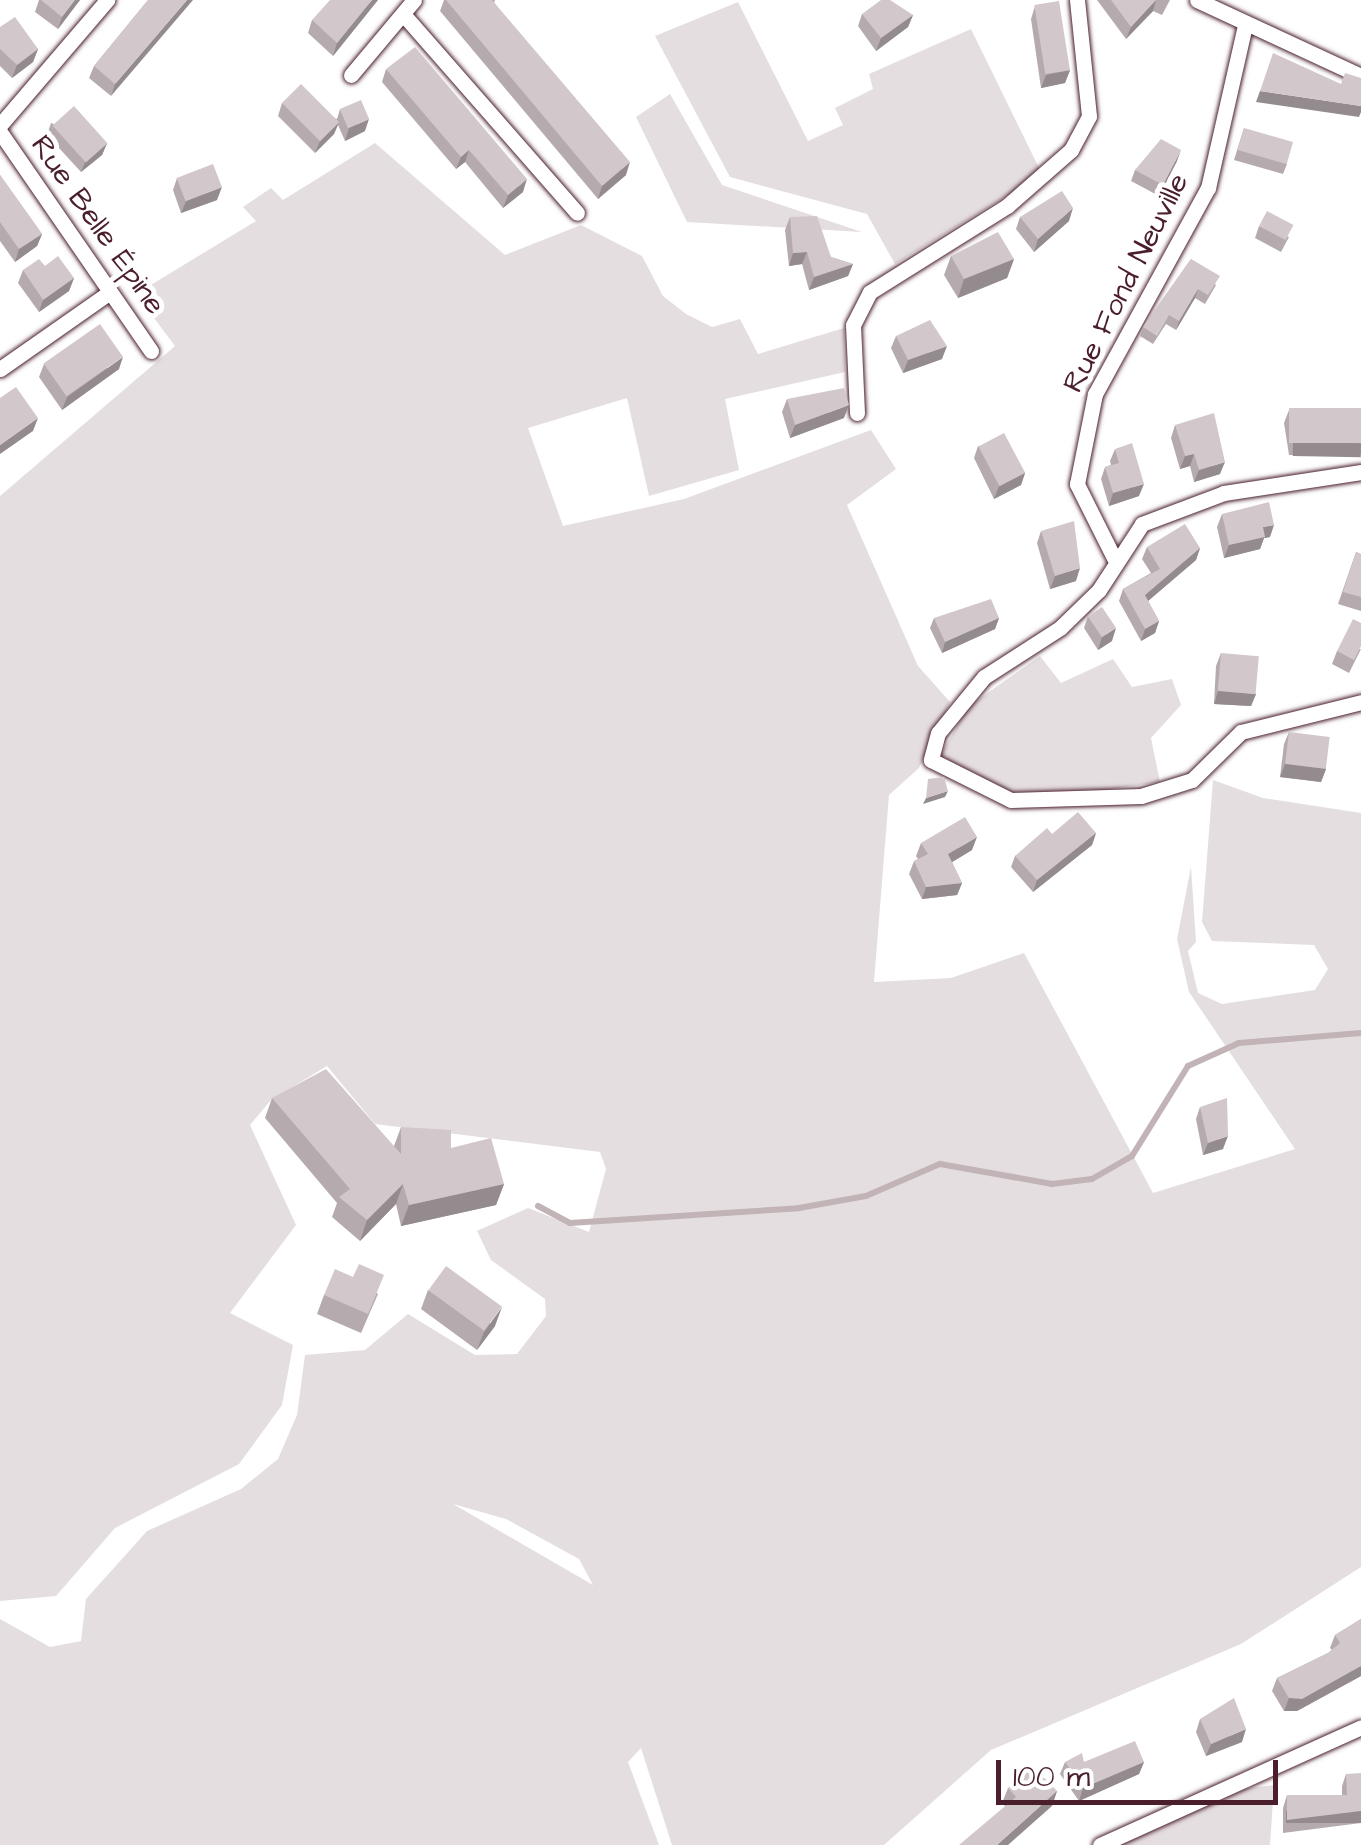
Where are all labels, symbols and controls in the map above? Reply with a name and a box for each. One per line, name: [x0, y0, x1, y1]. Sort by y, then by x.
street label: Rue Belle Épine: [23, 129, 173, 321]
street label: Rue Fond Neuville: [1055, 167, 1197, 399]
scale bar: [1001, 1740, 1284, 1802]
text: 100 m: [1013, 1756, 1090, 1798]

